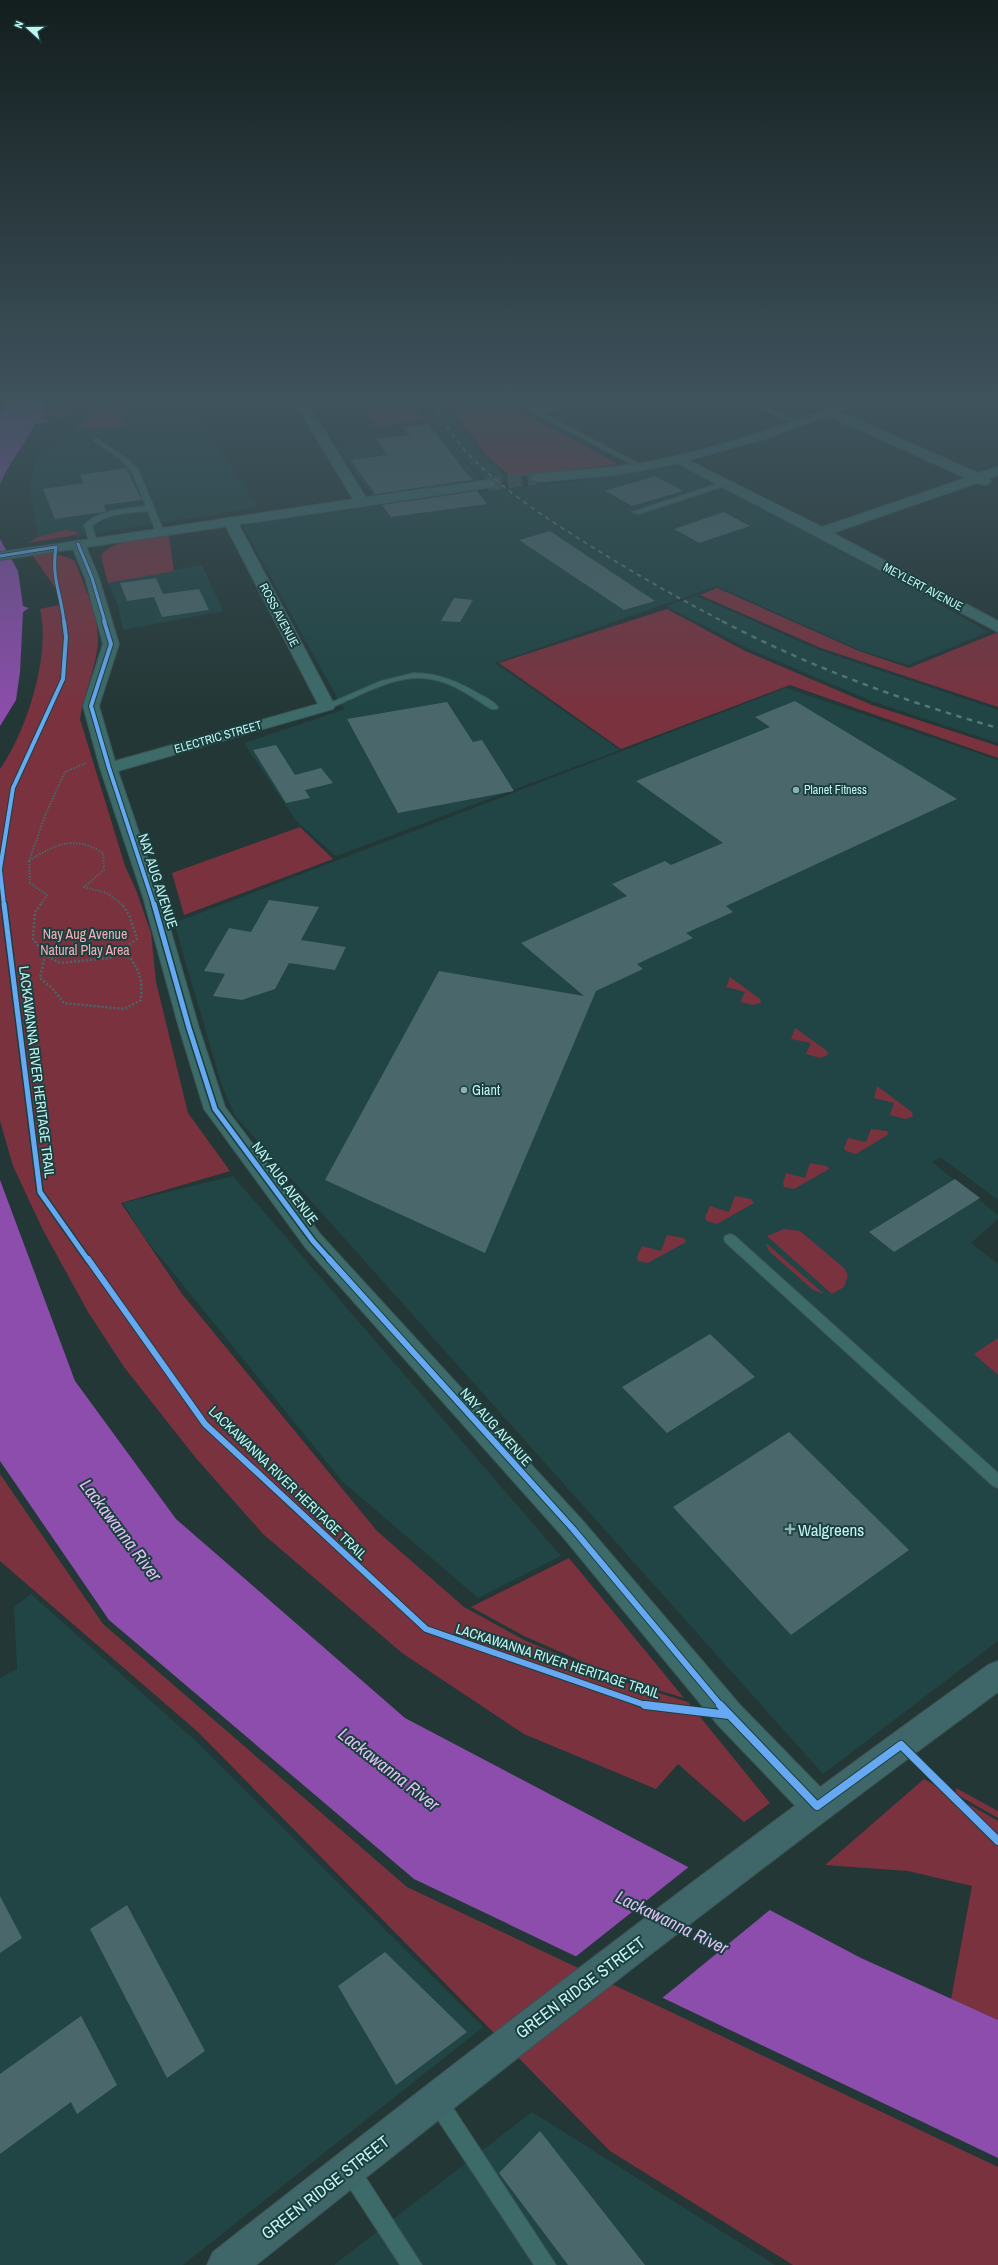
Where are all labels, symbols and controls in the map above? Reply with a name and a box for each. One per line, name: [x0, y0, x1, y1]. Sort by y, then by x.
north arrow: [8, 8, 48, 48]
text: N: [11, 19, 26, 30]
street label: MEYLERT AVENUE: [880, 559, 966, 615]
street label: ROSS AVENUE: [256, 580, 302, 650]
street label: ELECTRIC STREET: [172, 717, 264, 757]
place label: Planet Fitness: [804, 782, 867, 798]
marker: Planet Fitness: [791, 785, 801, 795]
street label: NAY AUG AVENUE: [134, 831, 182, 931]
park label: Nay Aug Avenue Natural Play Area: [40, 925, 130, 959]
street label: LACKAWANNA RIVER HERITAGE TRAIL: [15, 965, 59, 1180]
place label: Giant: [472, 1081, 500, 1099]
marker: Giant: [459, 1085, 469, 1095]
street label: NAY AUG AVENUE: [248, 1138, 322, 1228]
street label: NAY AUG AVENUE: [456, 1384, 536, 1470]
street label: LACKAWANNA RIVER HERITAGE TRAIL: [205, 1402, 372, 1564]
water label: Lackawanna River: [74, 1474, 168, 1587]
place label: Walgreens: [798, 1518, 864, 1541]
marker: Walgreens: [785, 1524, 795, 1534]
street label: LACKAWANNA RIVER HERITAGE TRAIL: [454, 1619, 663, 1703]
water label: Lackawanna River: [333, 1722, 446, 1817]
water label: Lackawanna River: [612, 1884, 733, 1961]
street label: GREEN RIDGE STREET: [511, 1930, 650, 2043]
street label: GREEN RIDGE STREET: [256, 2129, 394, 2244]

